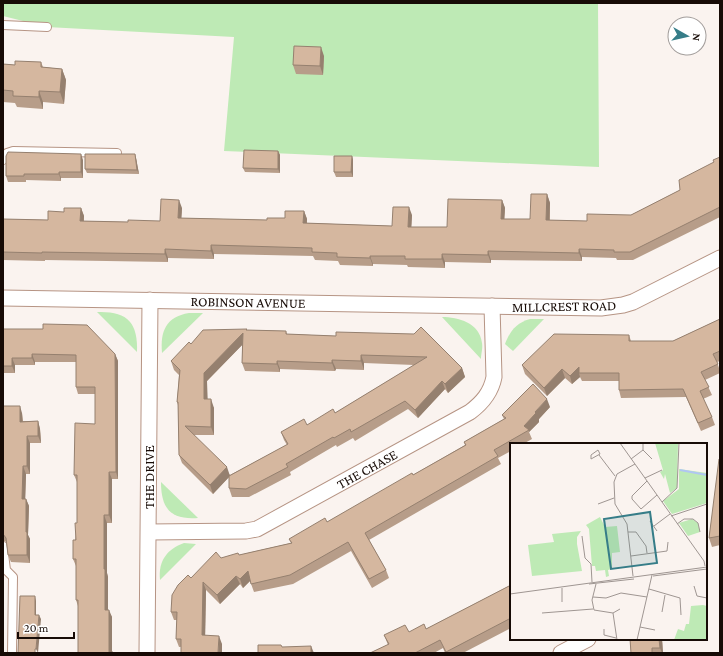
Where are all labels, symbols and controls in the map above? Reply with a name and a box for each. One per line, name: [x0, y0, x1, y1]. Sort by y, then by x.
north arrow: [667, 16, 707, 56]
text: N: [690, 33, 703, 42]
street label: ROBINSON AVENUE: [190, 293, 306, 311]
street label: MILLCREST ROAD: [512, 297, 616, 315]
inset map: [510, 443, 707, 640]
street label: THE DRIVE: [141, 445, 157, 509]
street label: THE CHASE: [334, 446, 400, 492]
scale bar: [18, 614, 74, 640]
text: 20 m: [24, 621, 49, 635]

